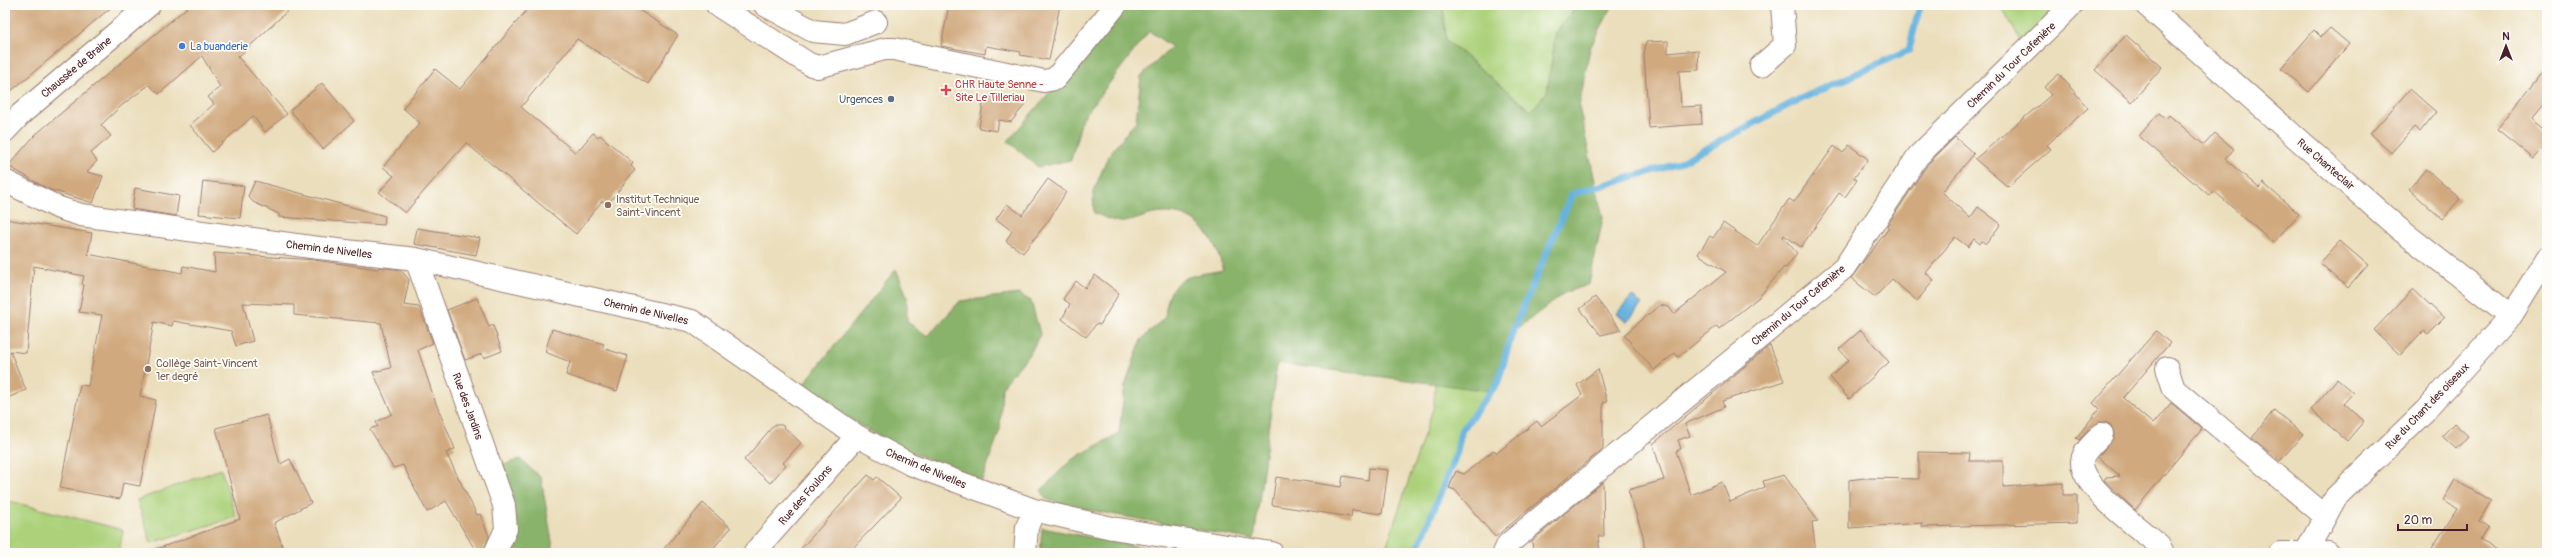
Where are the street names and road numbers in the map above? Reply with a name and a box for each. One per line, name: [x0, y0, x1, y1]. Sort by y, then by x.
street label: Chemin du Tour Cafenière: [1964, 19, 2059, 111]
street label: Chaussée de Braine: [38, 34, 115, 101]
street label: Rue Chanteclair: [2294, 136, 2357, 193]
street label: Chemin de Nivelles: [285, 238, 373, 261]
street label: Chemin du Tour Cafenière: [1749, 262, 1848, 348]
street label: Chemin de Nivelles: [602, 295, 690, 328]
street label: Rue du Chant des oiseaux: [2383, 360, 2472, 452]
street label: Rue des Jardins: [449, 371, 486, 441]
street label: Chemin de Nivelles: [883, 446, 968, 491]
street label: Rue des Foulons: [776, 463, 835, 528]

